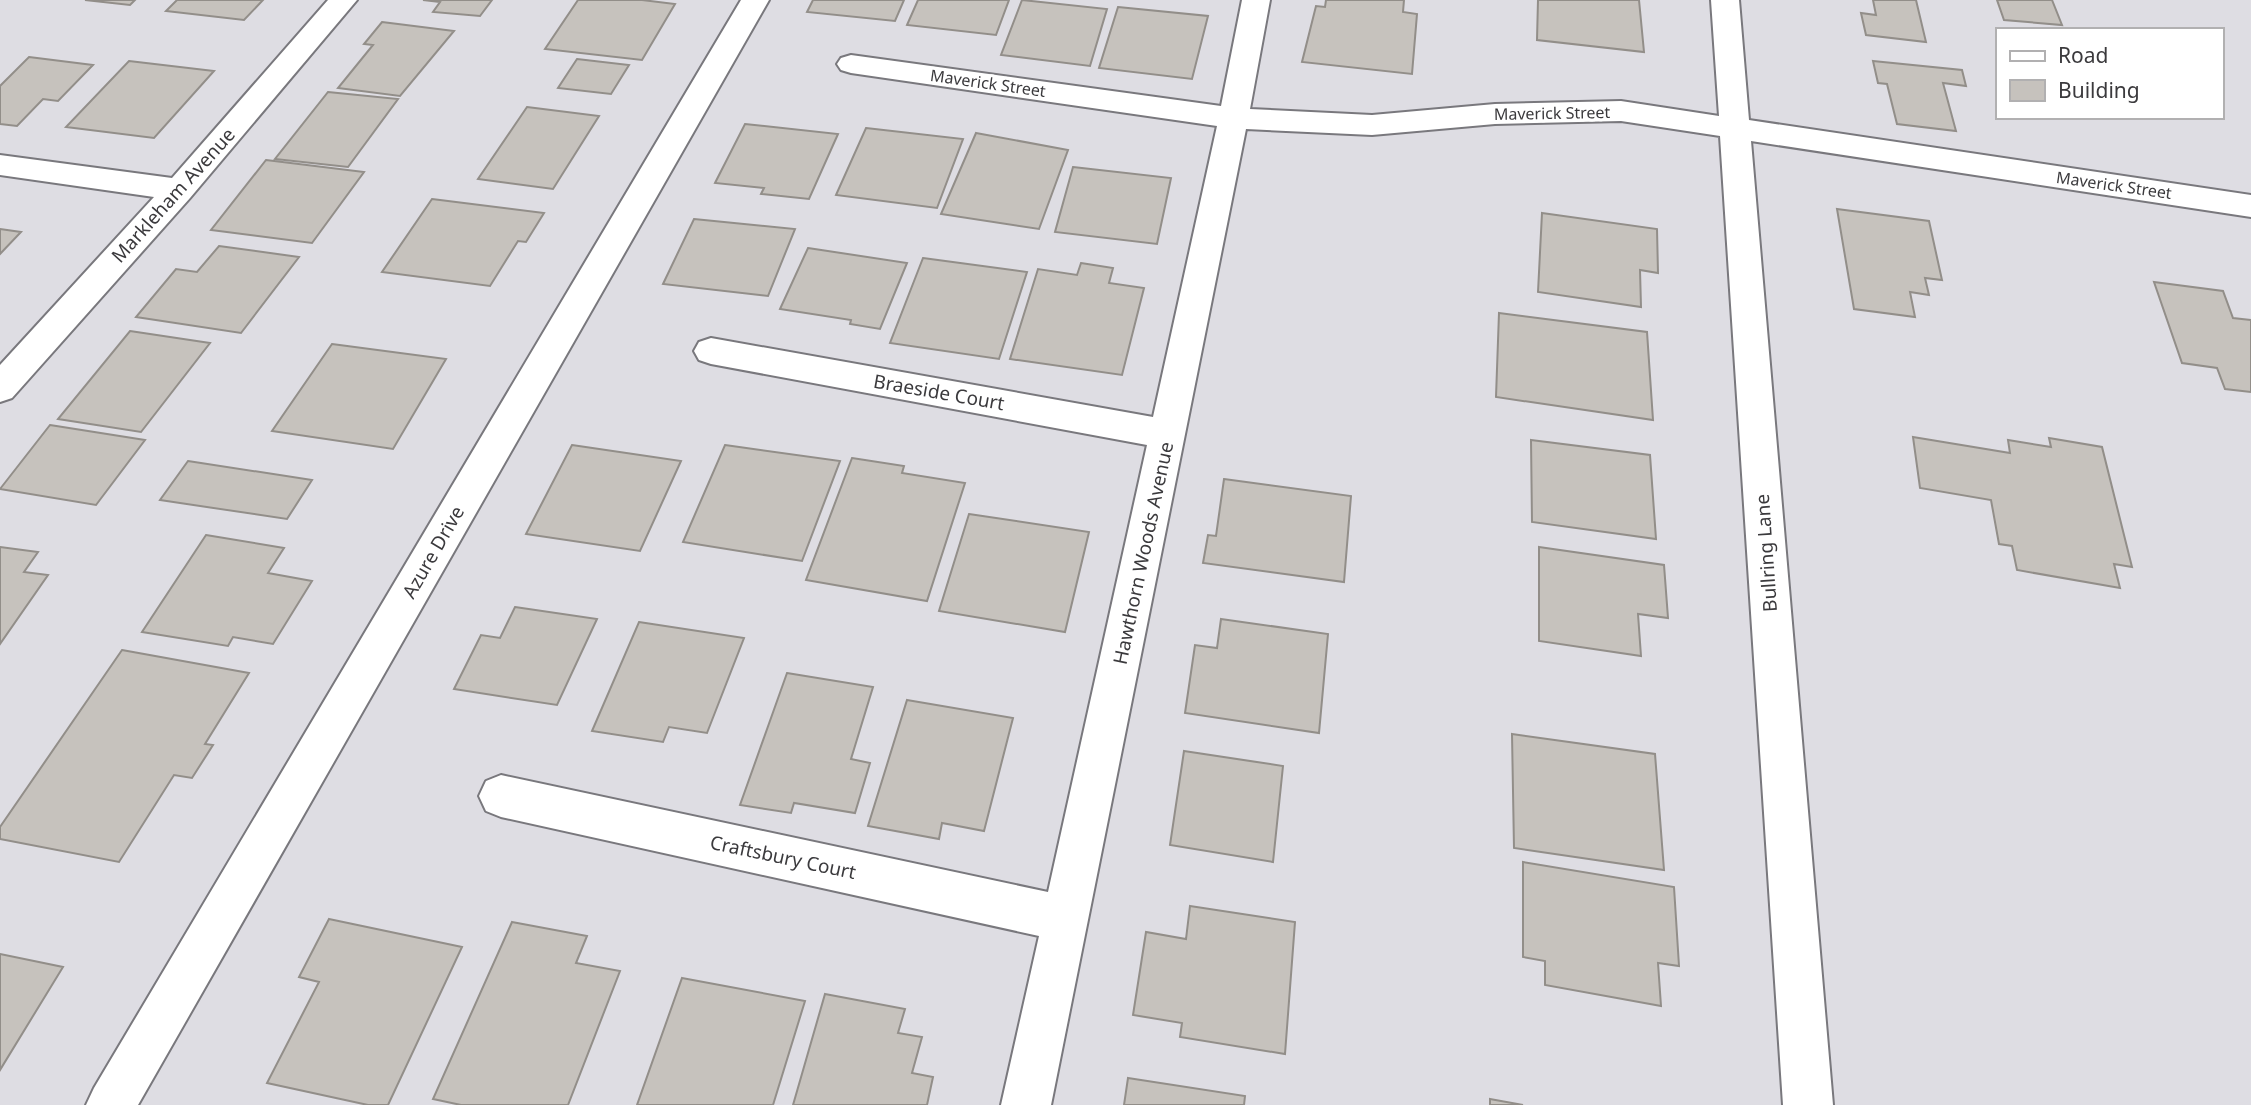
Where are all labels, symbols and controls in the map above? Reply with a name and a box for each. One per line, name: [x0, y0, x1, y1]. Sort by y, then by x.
legend: [1996, 28, 2223, 119]
text: Road: [2058, 41, 2108, 69]
street label: Maverick Street: [929, 64, 1047, 102]
text: Building: [2058, 76, 2140, 104]
street label: Maverick Street: [1494, 101, 1611, 125]
street label: Markleham Avenue: [105, 122, 241, 268]
street label: Maverick Street: [2055, 166, 2173, 204]
street label: Braeside Court: [871, 368, 1007, 416]
street label: Hawthorn Woods Avenue: [1107, 439, 1179, 667]
street label: Bullring Lane: [1749, 493, 1783, 613]
street label: Azure Drive: [396, 501, 470, 603]
street label: Craftsbury Court: [708, 829, 858, 885]

